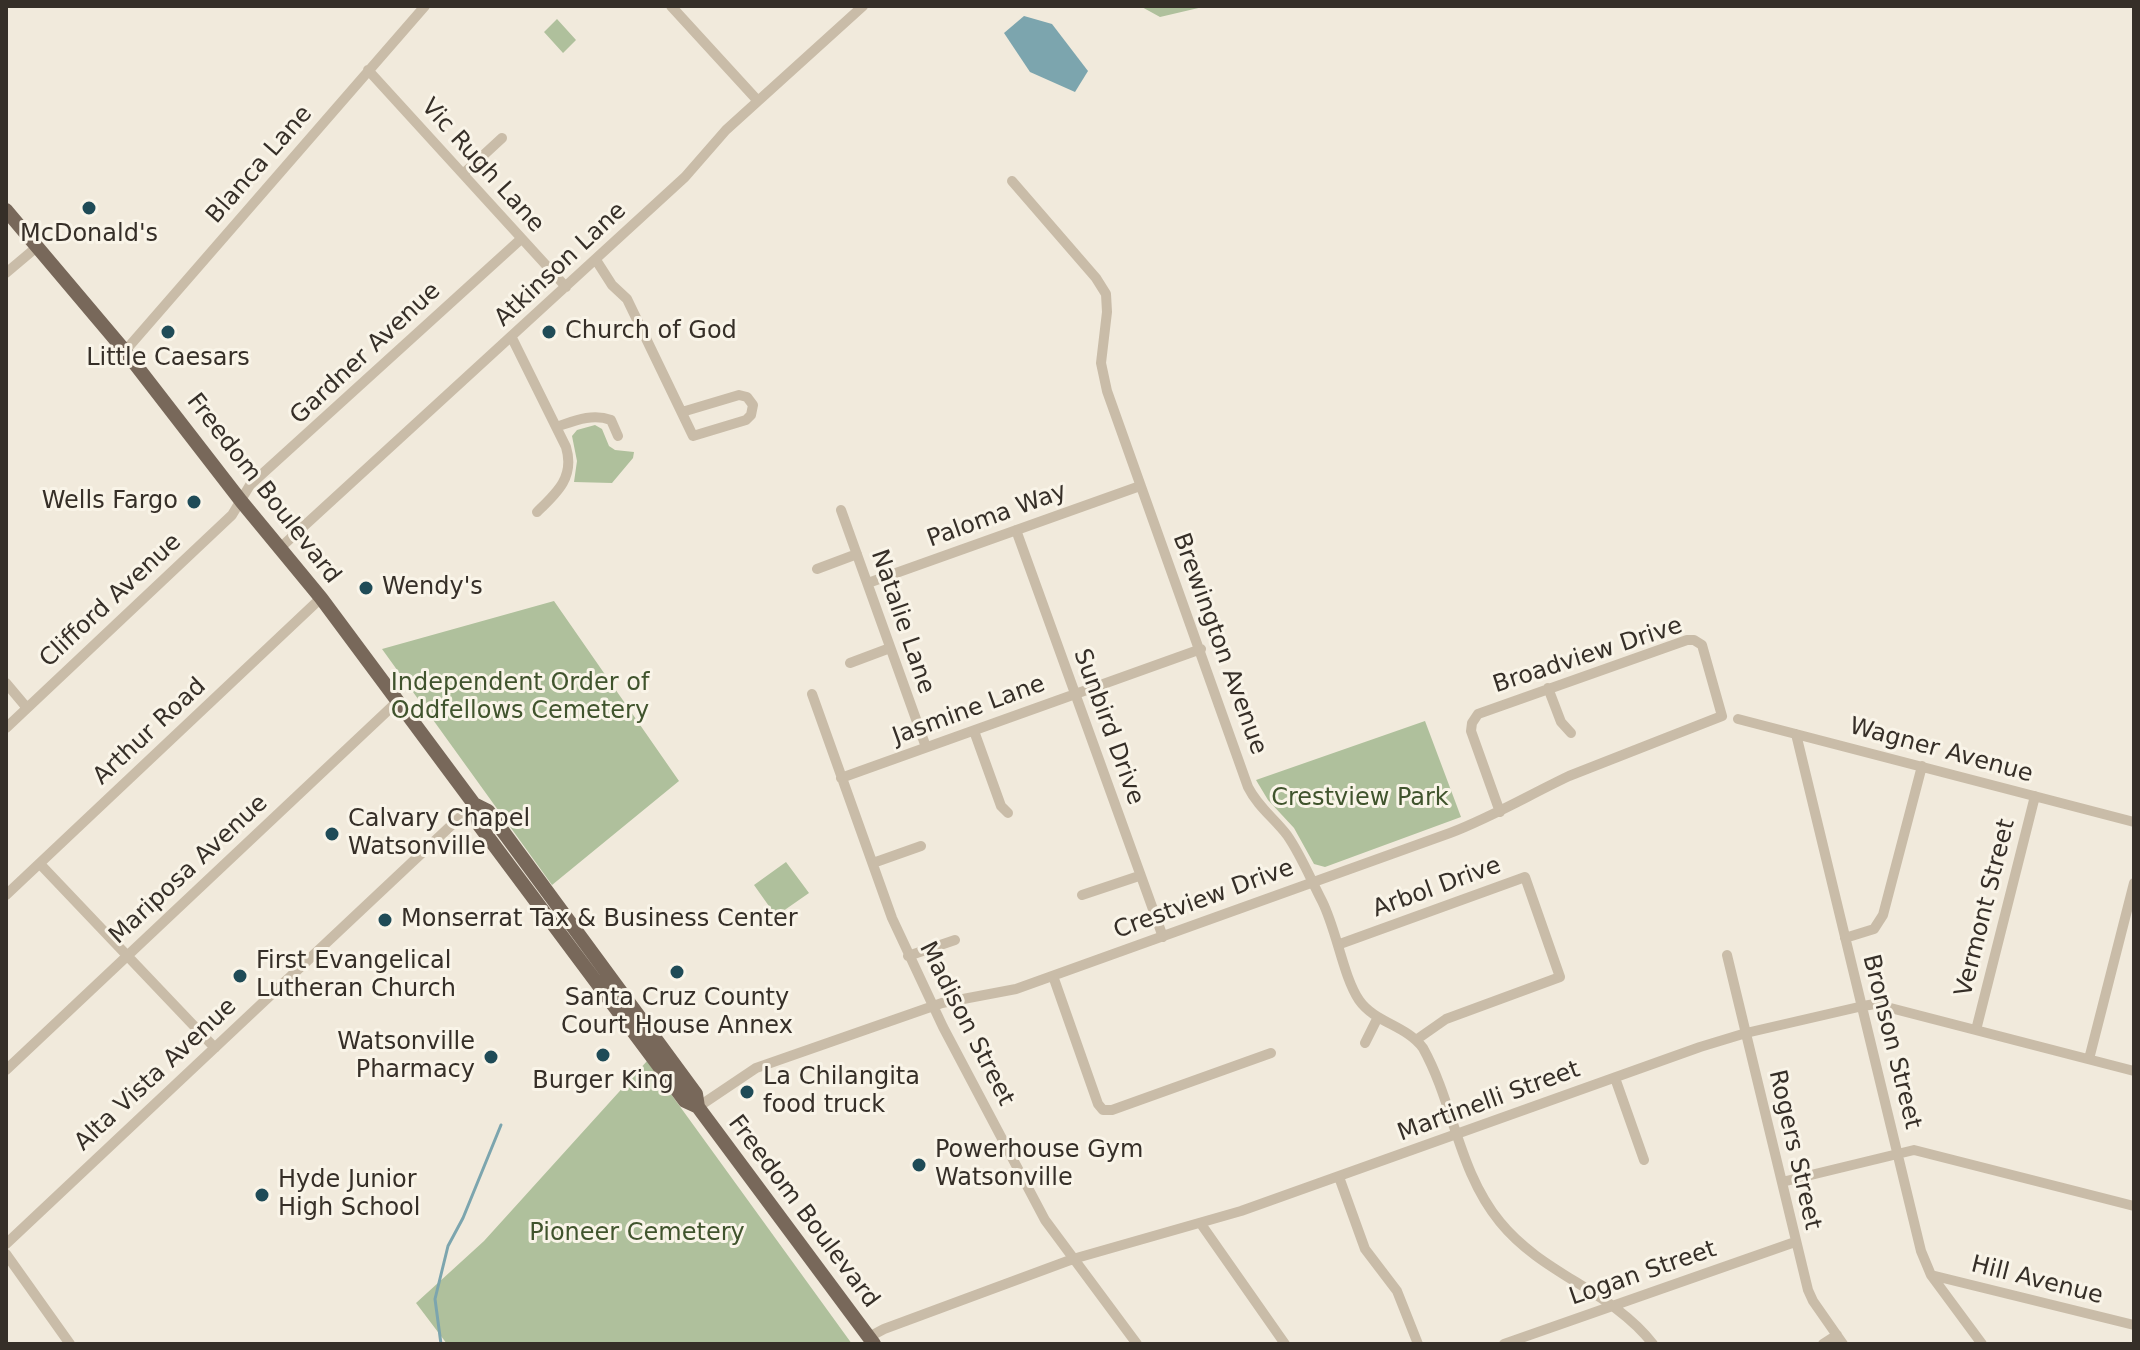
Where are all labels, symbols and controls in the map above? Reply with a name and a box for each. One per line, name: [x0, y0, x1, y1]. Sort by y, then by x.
street label: Vic Rugh Lane: [414, 93, 550, 239]
street label: Blanca Lane: [201, 100, 319, 230]
street label: Atkinson Lane: [489, 197, 633, 333]
marker: McDonald's: [80, 199, 98, 217]
place label: McDonald's: [20, 221, 158, 249]
street label: Gardner Avenue: [285, 277, 447, 431]
place label: Church of God: [565, 318, 737, 346]
marker: Little Caesars: [159, 323, 177, 341]
marker: Church of God: [540, 323, 558, 341]
place label: Little Caesars: [86, 345, 250, 373]
street label: Freedom Boulevard: [180, 388, 346, 590]
street label: Paloma Way: [923, 477, 1071, 555]
place label: Wells Fargo: [42, 488, 178, 516]
marker: Wells Fargo: [185, 493, 203, 511]
street label: Clifford Avenue: [34, 528, 188, 674]
street label: Brewington Avenue: [1166, 529, 1272, 759]
street label: Natalie Lane: [864, 546, 940, 698]
place label: Wendy's: [382, 574, 483, 602]
marker: Wendy's: [357, 579, 375, 597]
street label: Broadview Drive: [1490, 612, 1686, 700]
street label: Sunbird Drive: [1066, 645, 1150, 809]
park label: Independent Order of Oddfellows Cemetery: [391, 670, 649, 726]
street label: Jasmine Lane: [889, 670, 1049, 752]
street label: Arthur Road: [88, 672, 212, 792]
street label: Wagner Avenue: [1846, 713, 2036, 789]
park label: Crestview Park: [1271, 785, 1449, 813]
street label: Mariposa Avenue: [104, 789, 274, 951]
place label: Calvary Chapel Watsonville: [348, 806, 530, 862]
street label: Vermont Street: [1950, 816, 2022, 1000]
marker: Calvary Chapel Watsonville: [323, 825, 341, 843]
street label: Arbol Drive: [1369, 851, 1505, 925]
street label: Crestview Drive: [1110, 854, 1298, 946]
place label: Monserrat Tax & Business Center: [401, 906, 798, 934]
marker: Monserrat Tax & Business Center: [376, 911, 394, 929]
street label: Madison Street: [912, 937, 1020, 1111]
place label: First Evangelical Lutheran Church: [256, 948, 456, 1004]
street label: Bronson Street: [1855, 952, 1927, 1132]
marker: Santa Cruz County Court House Annex: [668, 963, 686, 981]
marker: First Evangelical Lutheran Church: [231, 967, 249, 985]
place label: Santa Cruz County Court House Annex: [561, 985, 793, 1041]
street label: Alta Vista Avenue: [69, 993, 243, 1157]
place label: Watsonville Pharmacy: [337, 1029, 475, 1085]
marker: Burger King: [594, 1046, 612, 1064]
marker: Watsonville Pharmacy: [482, 1048, 500, 1066]
street label: Martinelli Street: [1394, 1056, 1584, 1148]
place label: La Chilangita food truck: [763, 1064, 920, 1120]
street label: Rogers Street: [1762, 1067, 1826, 1233]
place label: Burger King: [532, 1068, 674, 1096]
marker: La Chilangita food truck: [738, 1083, 756, 1101]
street label: Freedom Boulevard: [721, 1110, 885, 1314]
place label: Powerhouse Gym Watsonville: [935, 1137, 1143, 1193]
marker: Powerhouse Gym Watsonville: [910, 1156, 928, 1174]
place label: Hyde Junior High School: [278, 1167, 420, 1223]
marker: Hyde Junior High School: [253, 1186, 271, 1204]
park label: Pioneer Cemetery: [529, 1220, 745, 1248]
street label: Logan Street: [1566, 1235, 1720, 1313]
street label: Hill Avenue: [1968, 1251, 2106, 1311]

